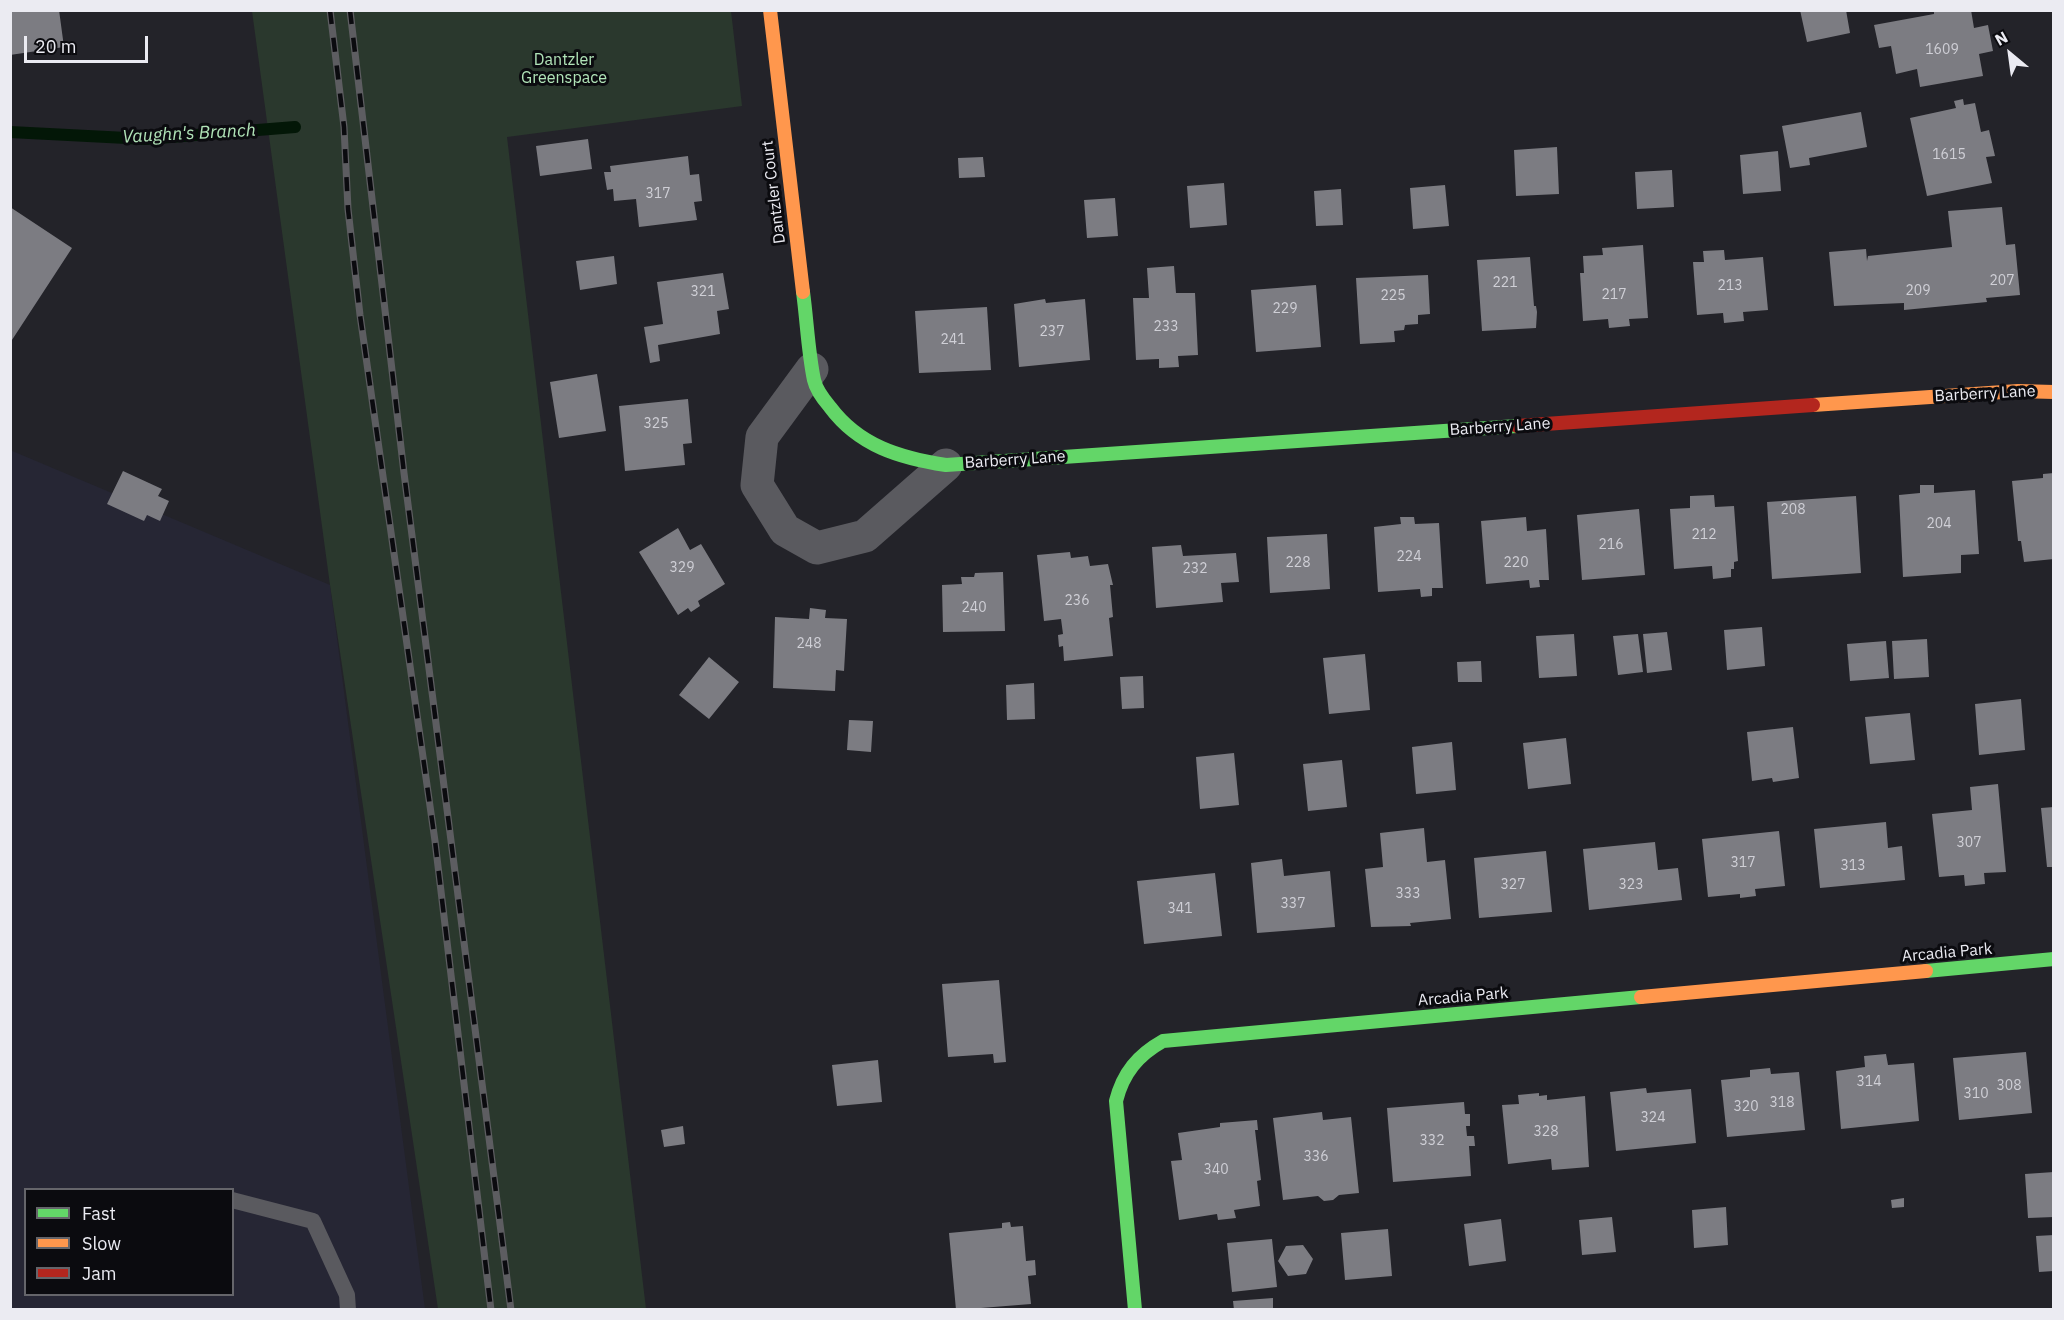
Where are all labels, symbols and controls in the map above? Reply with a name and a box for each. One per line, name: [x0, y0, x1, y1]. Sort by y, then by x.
scale bar: [27, 24, 152, 62]
north arrow: [1980, 24, 2040, 84]
text: N: [1991, 27, 2011, 50]
text: 20 m: [35, 35, 77, 58]
house number: 1609: [1925, 42, 1959, 58]
park label: Dantzler Greenspace: [521, 50, 607, 88]
water label: Vaughn's Branch: [122, 120, 256, 148]
street label: Dantzler Court: [758, 139, 790, 245]
house number: 1615: [1932, 147, 1966, 163]
house number: 317: [645, 186, 671, 202]
house number: 207: [1989, 273, 2015, 289]
house number: 221: [1492, 275, 1518, 291]
house number: 213: [1717, 278, 1743, 294]
house number: 209: [1905, 283, 1931, 299]
house number: 321: [690, 284, 716, 300]
house number: 217: [1601, 287, 1627, 303]
house number: 225: [1380, 288, 1406, 304]
house number: 229: [1272, 301, 1298, 317]
house number: 233: [1153, 319, 1179, 335]
house number: 237: [1039, 324, 1065, 340]
house number: 241: [940, 332, 966, 348]
street label: Barberry Lane: [1934, 382, 2036, 406]
street label: Barberry Lane: [1449, 414, 1551, 440]
house number: 325: [643, 416, 669, 432]
street label: Barberry Lane: [964, 447, 1066, 473]
house number: 208: [1780, 502, 1806, 518]
house number: 204: [1926, 516, 1952, 532]
house number: 212: [1691, 527, 1717, 543]
house number: 216: [1598, 537, 1624, 553]
house number: 224: [1396, 549, 1422, 565]
house number: 228: [1285, 555, 1311, 571]
house number: 220: [1503, 555, 1529, 571]
house number: 329: [669, 560, 695, 576]
house number: 232: [1182, 561, 1208, 577]
house number: 236: [1064, 593, 1090, 609]
house number: 240: [961, 600, 987, 616]
house number: 248: [796, 636, 822, 652]
house number: 307: [1956, 835, 1982, 851]
house number: 317: [1730, 855, 1756, 871]
house number: 313: [1840, 858, 1866, 874]
house number: 327: [1500, 877, 1526, 893]
house number: 323: [1618, 877, 1644, 893]
house number: 333: [1395, 886, 1421, 902]
house number: 337: [1280, 896, 1306, 912]
house number: 341: [1167, 901, 1193, 917]
street label: Arcadia Park: [1901, 939, 1993, 967]
street label: Arcadia Park: [1417, 983, 1509, 1011]
house number: 314: [1856, 1074, 1882, 1090]
house number: 308: [1996, 1078, 2022, 1094]
house number: 310: [1963, 1086, 1989, 1102]
house number: 318: [1769, 1095, 1795, 1111]
house number: 320: [1733, 1099, 1759, 1115]
house number: 324: [1640, 1110, 1666, 1126]
house number: 328: [1533, 1124, 1559, 1140]
house number: 332: [1419, 1133, 1445, 1149]
house number: 336: [1303, 1149, 1329, 1165]
house number: 340: [1203, 1162, 1229, 1178]
legend: [24, 1188, 234, 1296]
text: Fast: [82, 1202, 116, 1225]
text: Slow: [82, 1232, 121, 1255]
text: Jam: [82, 1262, 117, 1285]

